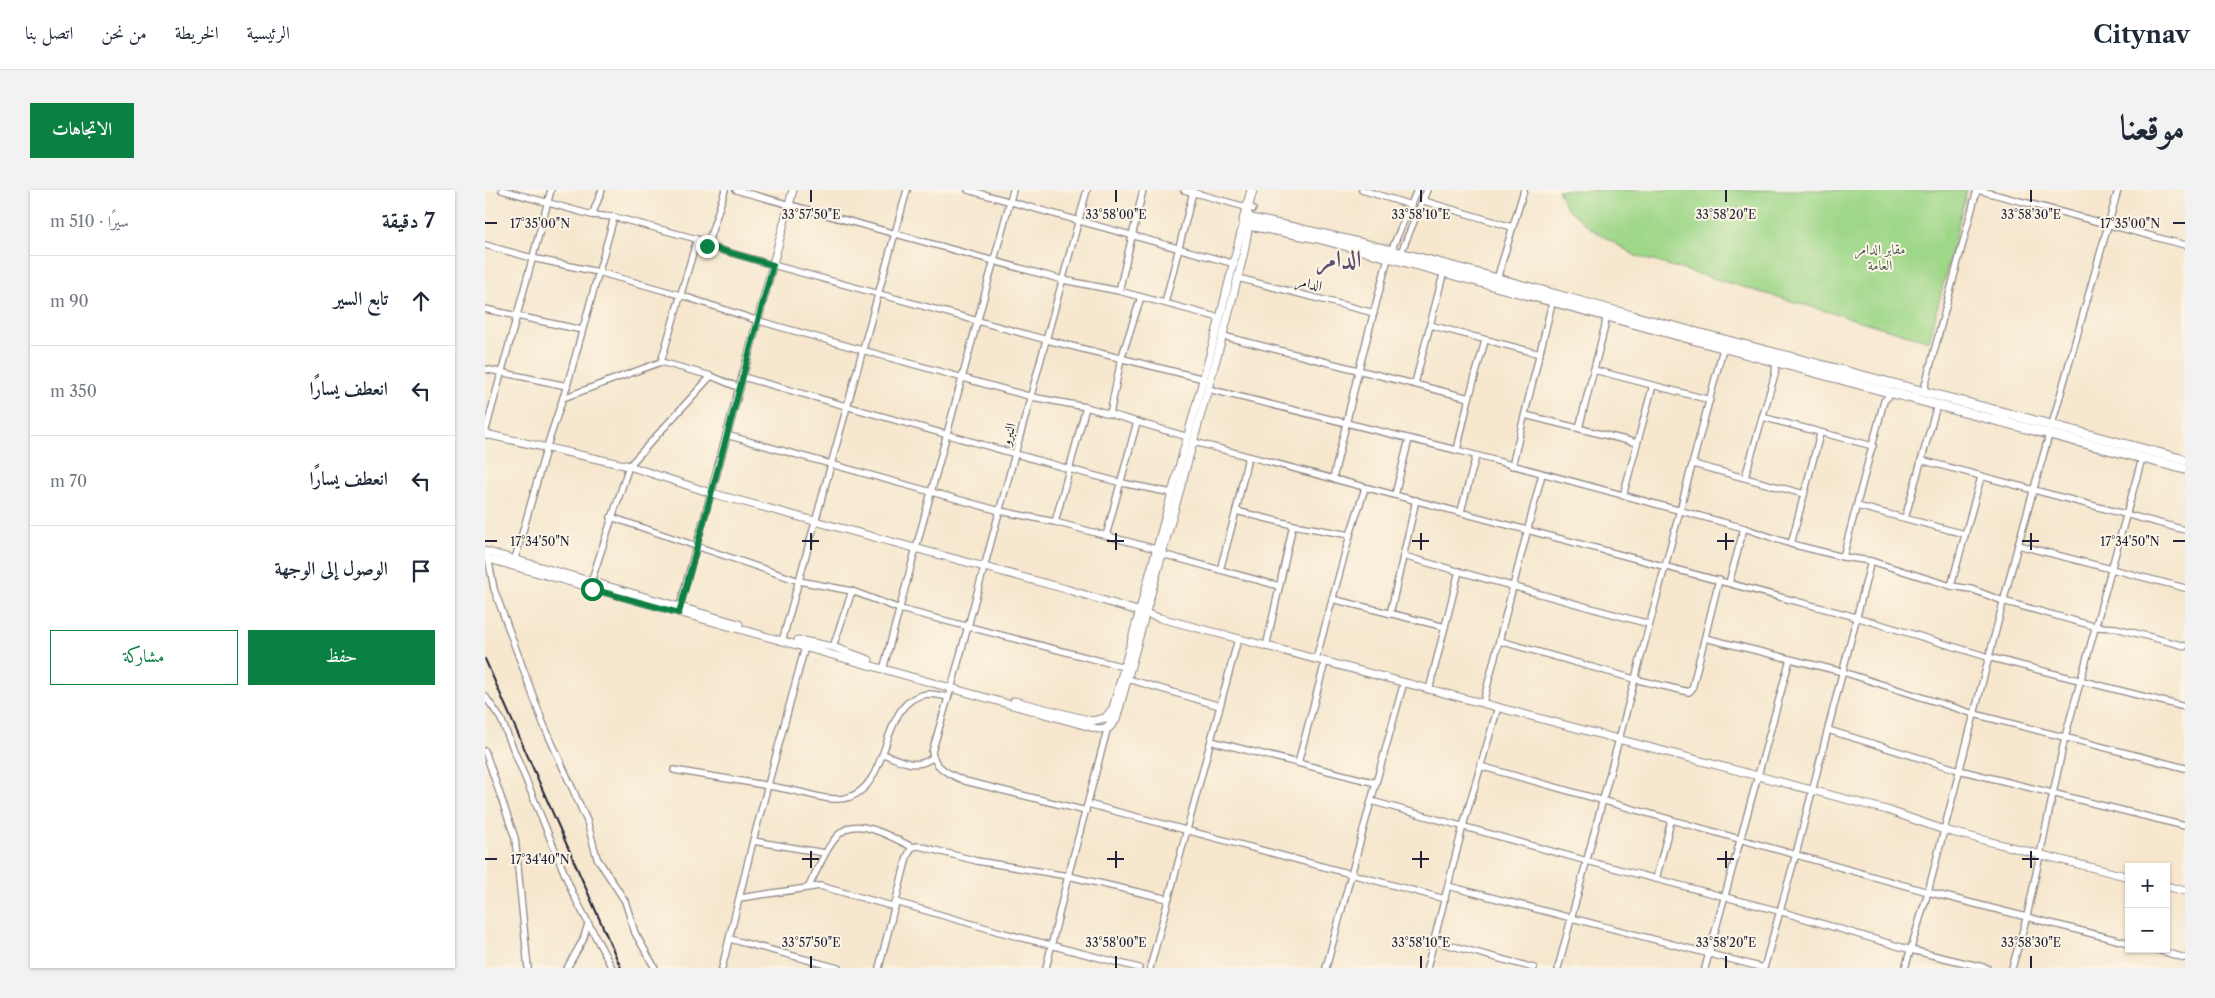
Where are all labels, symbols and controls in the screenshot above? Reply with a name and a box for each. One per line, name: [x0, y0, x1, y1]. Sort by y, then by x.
text: Citynav: [2093, 20, 2190, 49]
text: اتصل بنا: [25, 22, 73, 44]
text: من نحن: [101, 22, 147, 44]
text: الخريطة: [175, 22, 219, 44]
text: الرئيسية: [247, 22, 290, 44]
button: الاتجاهات: [30, 103, 134, 158]
text: موقعنا: [2120, 105, 2185, 148]
text: 33°57'50"E: [781, 207, 841, 222]
text: 33°58'00"E: [1085, 207, 1147, 222]
text: 33°58'10"E: [1392, 207, 1450, 222]
text: 33°58'20"E: [1696, 207, 1756, 222]
text: 33°58'30"E: [2001, 207, 2061, 222]
text: 7 دقيقة: [382, 208, 435, 233]
text: سيرًا · 510 m: [50, 211, 129, 231]
text: 17°35'00"N: [510, 216, 570, 231]
text: 17°35'00"N: [2100, 216, 2160, 231]
route end: [696, 235, 719, 258]
park label: مقابر الدامر العامة: [1855, 240, 1905, 274]
district label: الدامر: [1316, 244, 1362, 276]
street label: الدامر: [1294, 271, 1324, 296]
text: تابع السير: [334, 287, 388, 310]
icon: ahead: [407, 287, 435, 315]
text: 90 m: [50, 291, 89, 311]
text: انعطف يسارًا: [309, 377, 388, 400]
icon: left: [407, 377, 435, 405]
text: 350 m: [50, 381, 97, 401]
street label: النبرو: [996, 421, 1020, 449]
text: انعطف يسارًا: [309, 467, 388, 490]
icon: left: [407, 467, 435, 495]
text: 70 m: [50, 471, 87, 491]
text: 17°34'50"N: [510, 534, 570, 549]
text: 17°34'50"N: [2100, 534, 2160, 549]
text: الوصول إلى الوجهة: [274, 557, 388, 580]
icon: arrive: [407, 557, 435, 585]
route start: [581, 578, 604, 601]
button: مشاركة: [50, 630, 238, 685]
button: حفظ: [248, 630, 435, 685]
text: 17°34'40"N: [510, 852, 570, 867]
map controls: [2125, 863, 2170, 953]
button: +: [2125, 863, 2170, 908]
button: −: [2125, 908, 2170, 953]
text: 33°57'50"E: [781, 935, 841, 950]
text: 33°58'00"E: [1085, 935, 1147, 950]
text: 33°58'10"E: [1392, 935, 1450, 950]
text: 33°58'20"E: [1696, 935, 1756, 950]
text: 33°58'30"E: [2001, 935, 2061, 950]

